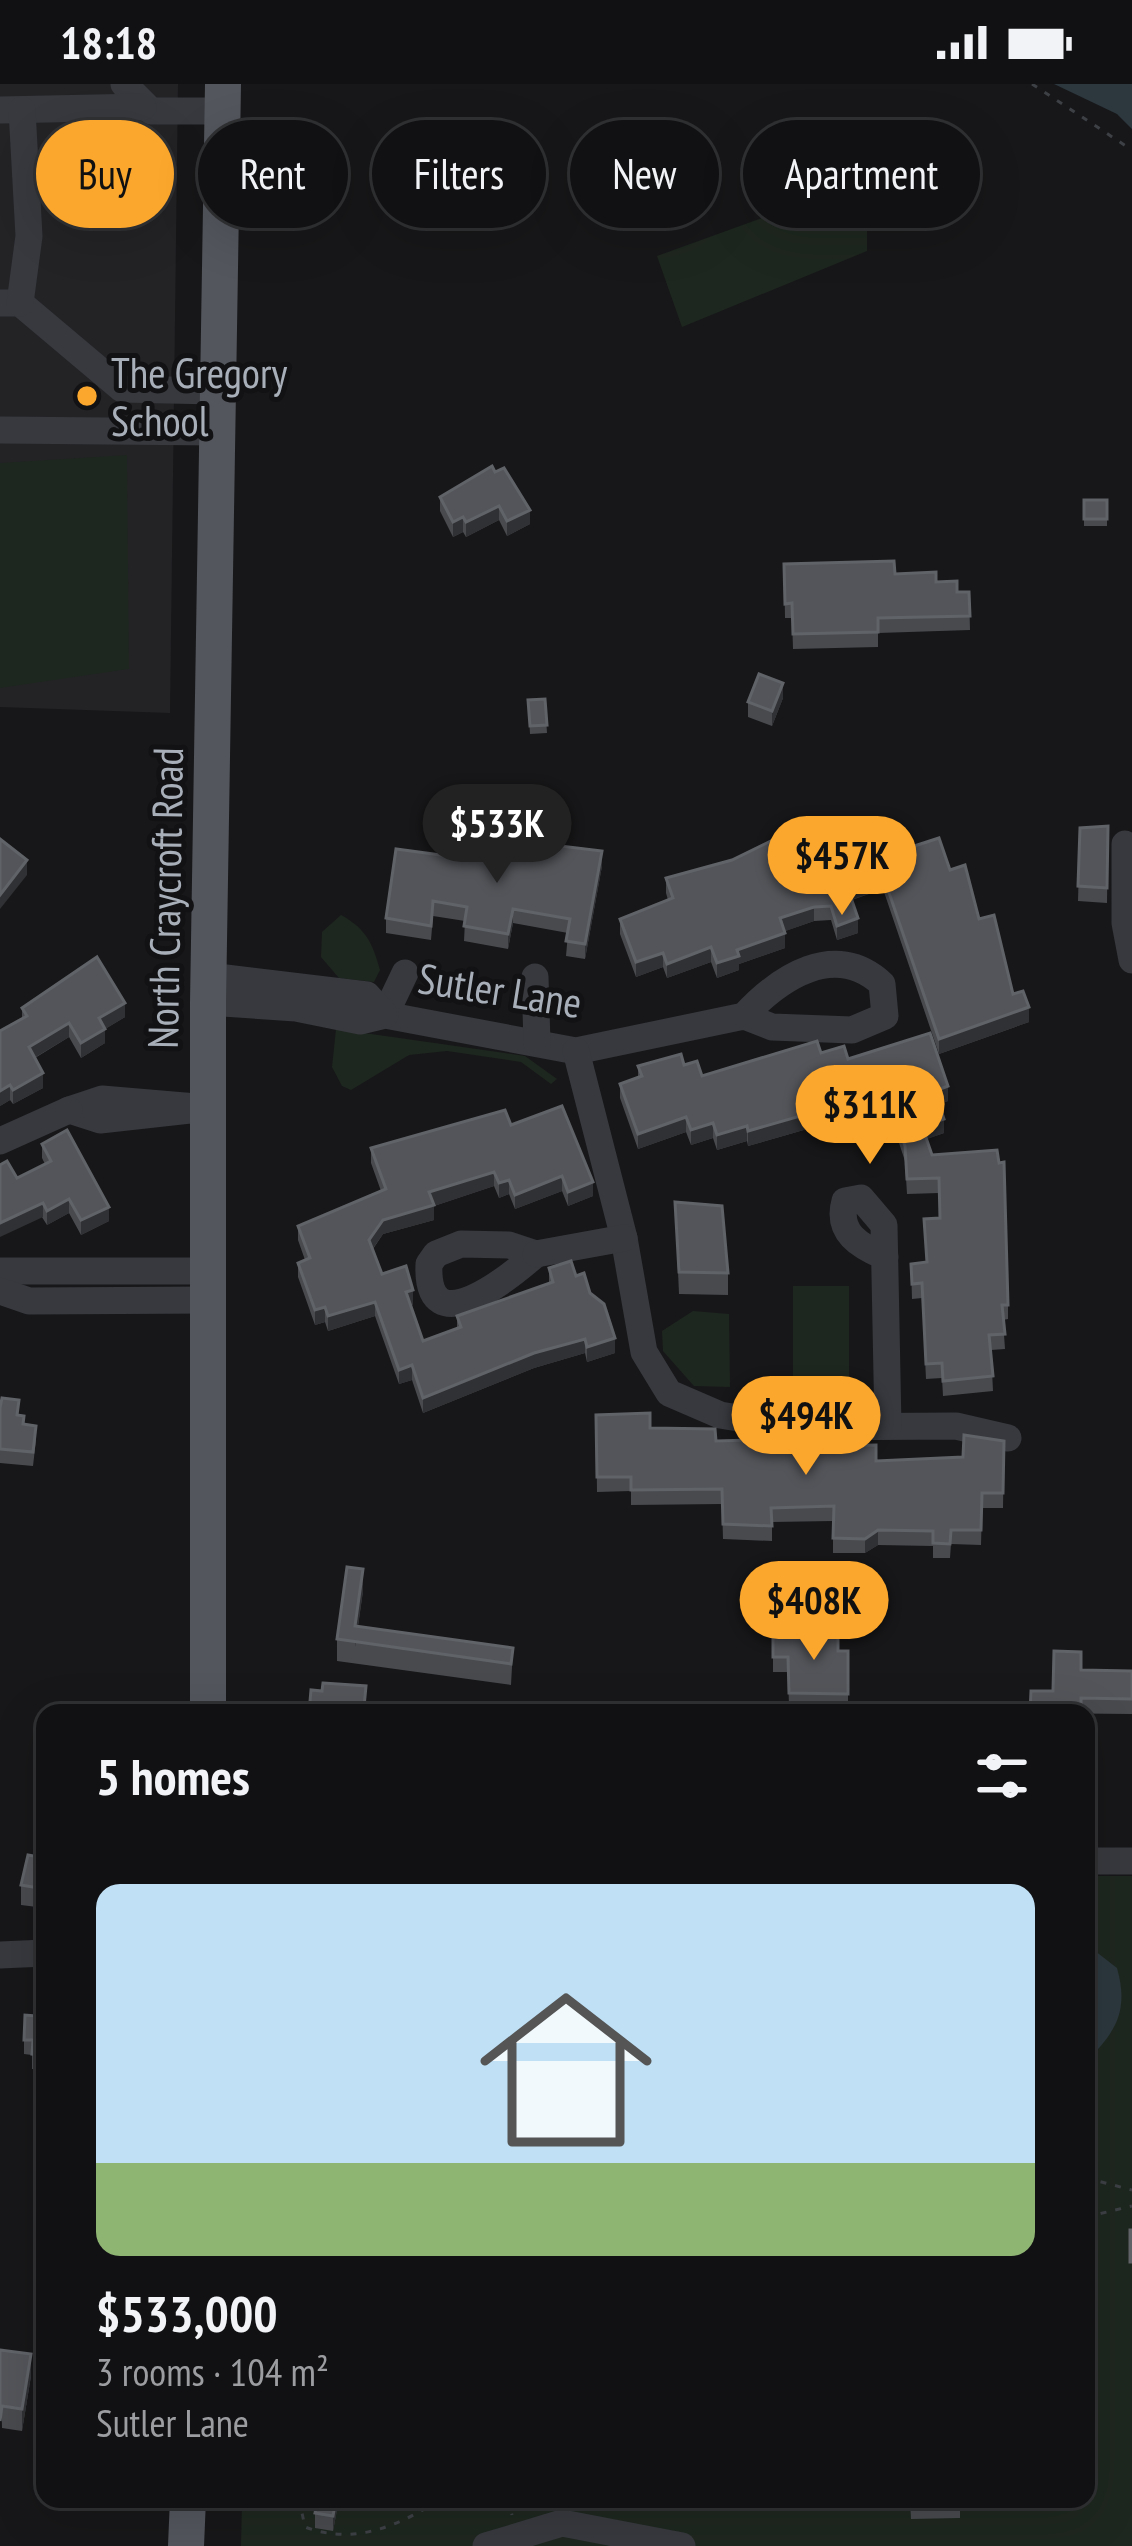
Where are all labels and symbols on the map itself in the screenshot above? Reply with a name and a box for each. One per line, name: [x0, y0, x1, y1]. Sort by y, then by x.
place label: The Gregory School: [111, 345, 287, 448]
marker: The Gregory School: [74, 383, 100, 409]
street label: North Craycroft Road: [135, 747, 195, 1049]
pin: $533K: [413, 784, 581, 886]
pin: $457K: [758, 816, 926, 918]
street label: Sutler Lane: [414, 950, 586, 1030]
pin: $311K: [786, 1065, 954, 1167]
pin: $494K: [722, 1376, 890, 1478]
pin: $408K: [730, 1561, 898, 1663]

